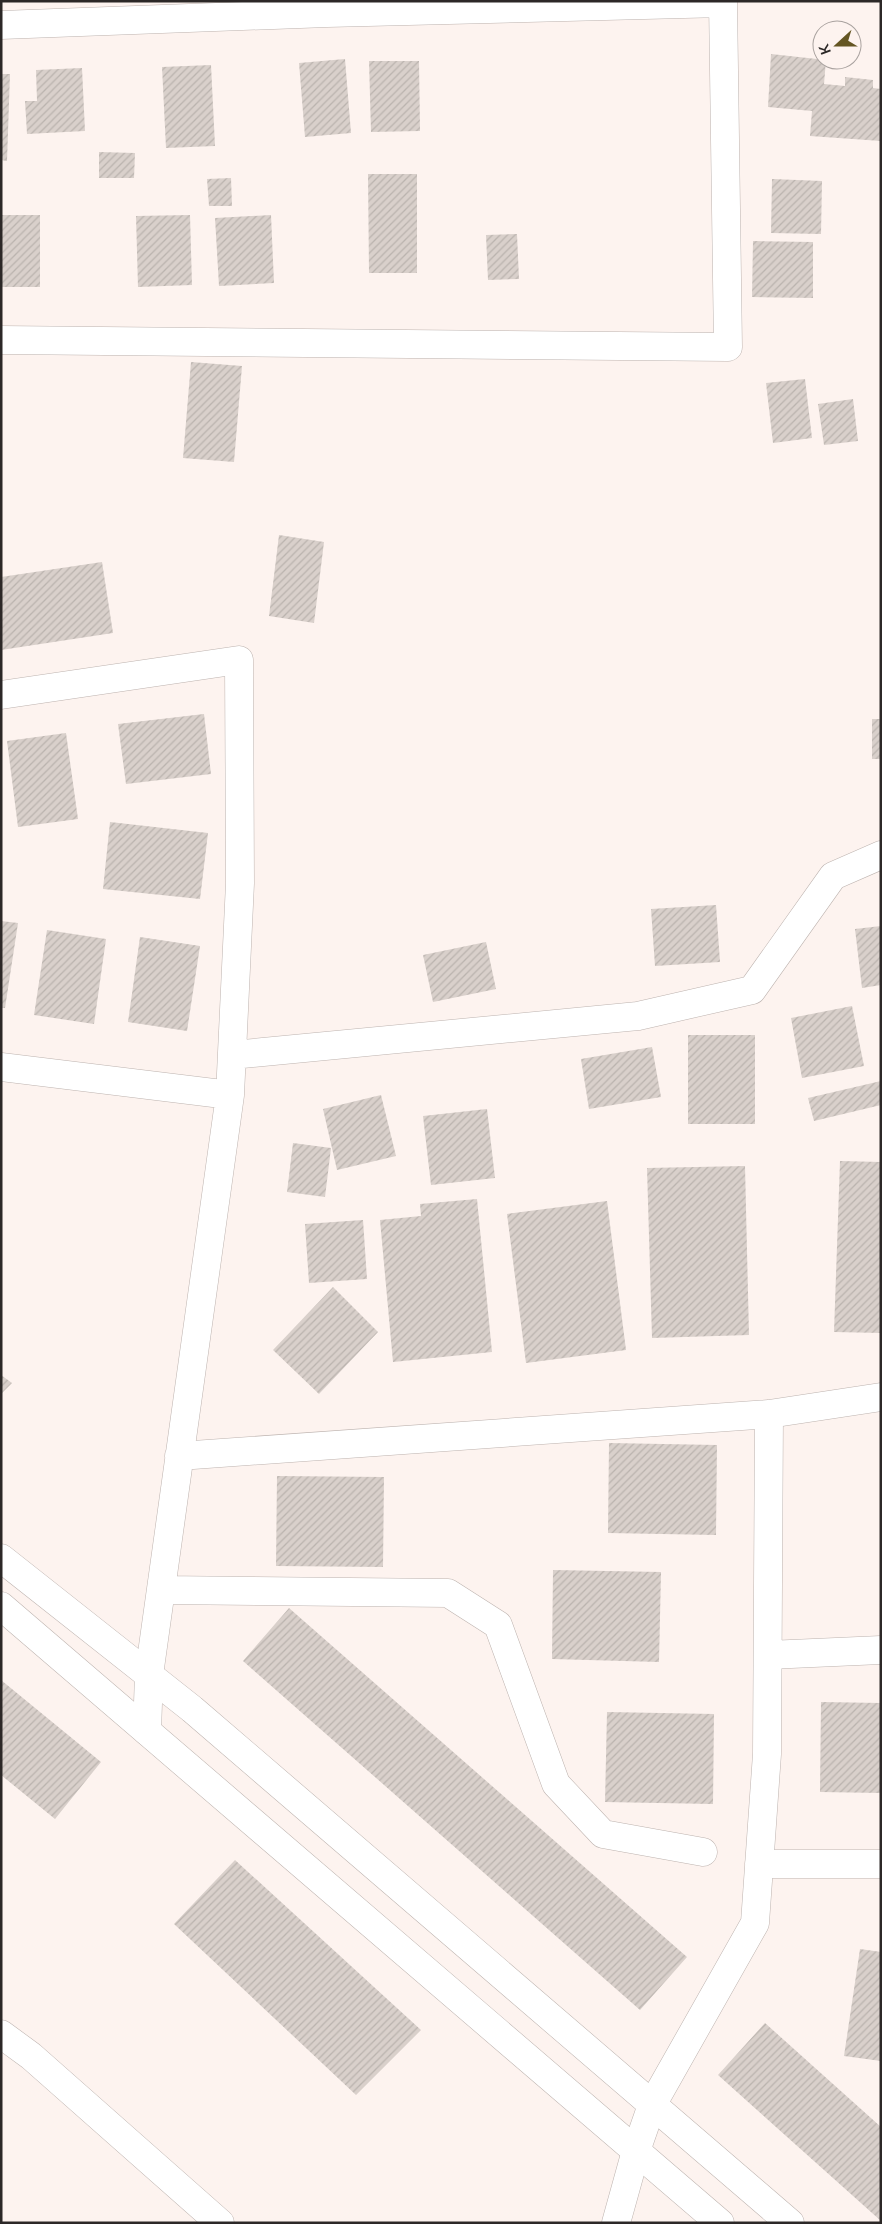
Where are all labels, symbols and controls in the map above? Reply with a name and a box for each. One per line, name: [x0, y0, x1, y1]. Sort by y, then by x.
north arrow: [812, 20, 862, 70]
text: K: [815, 42, 834, 57]

